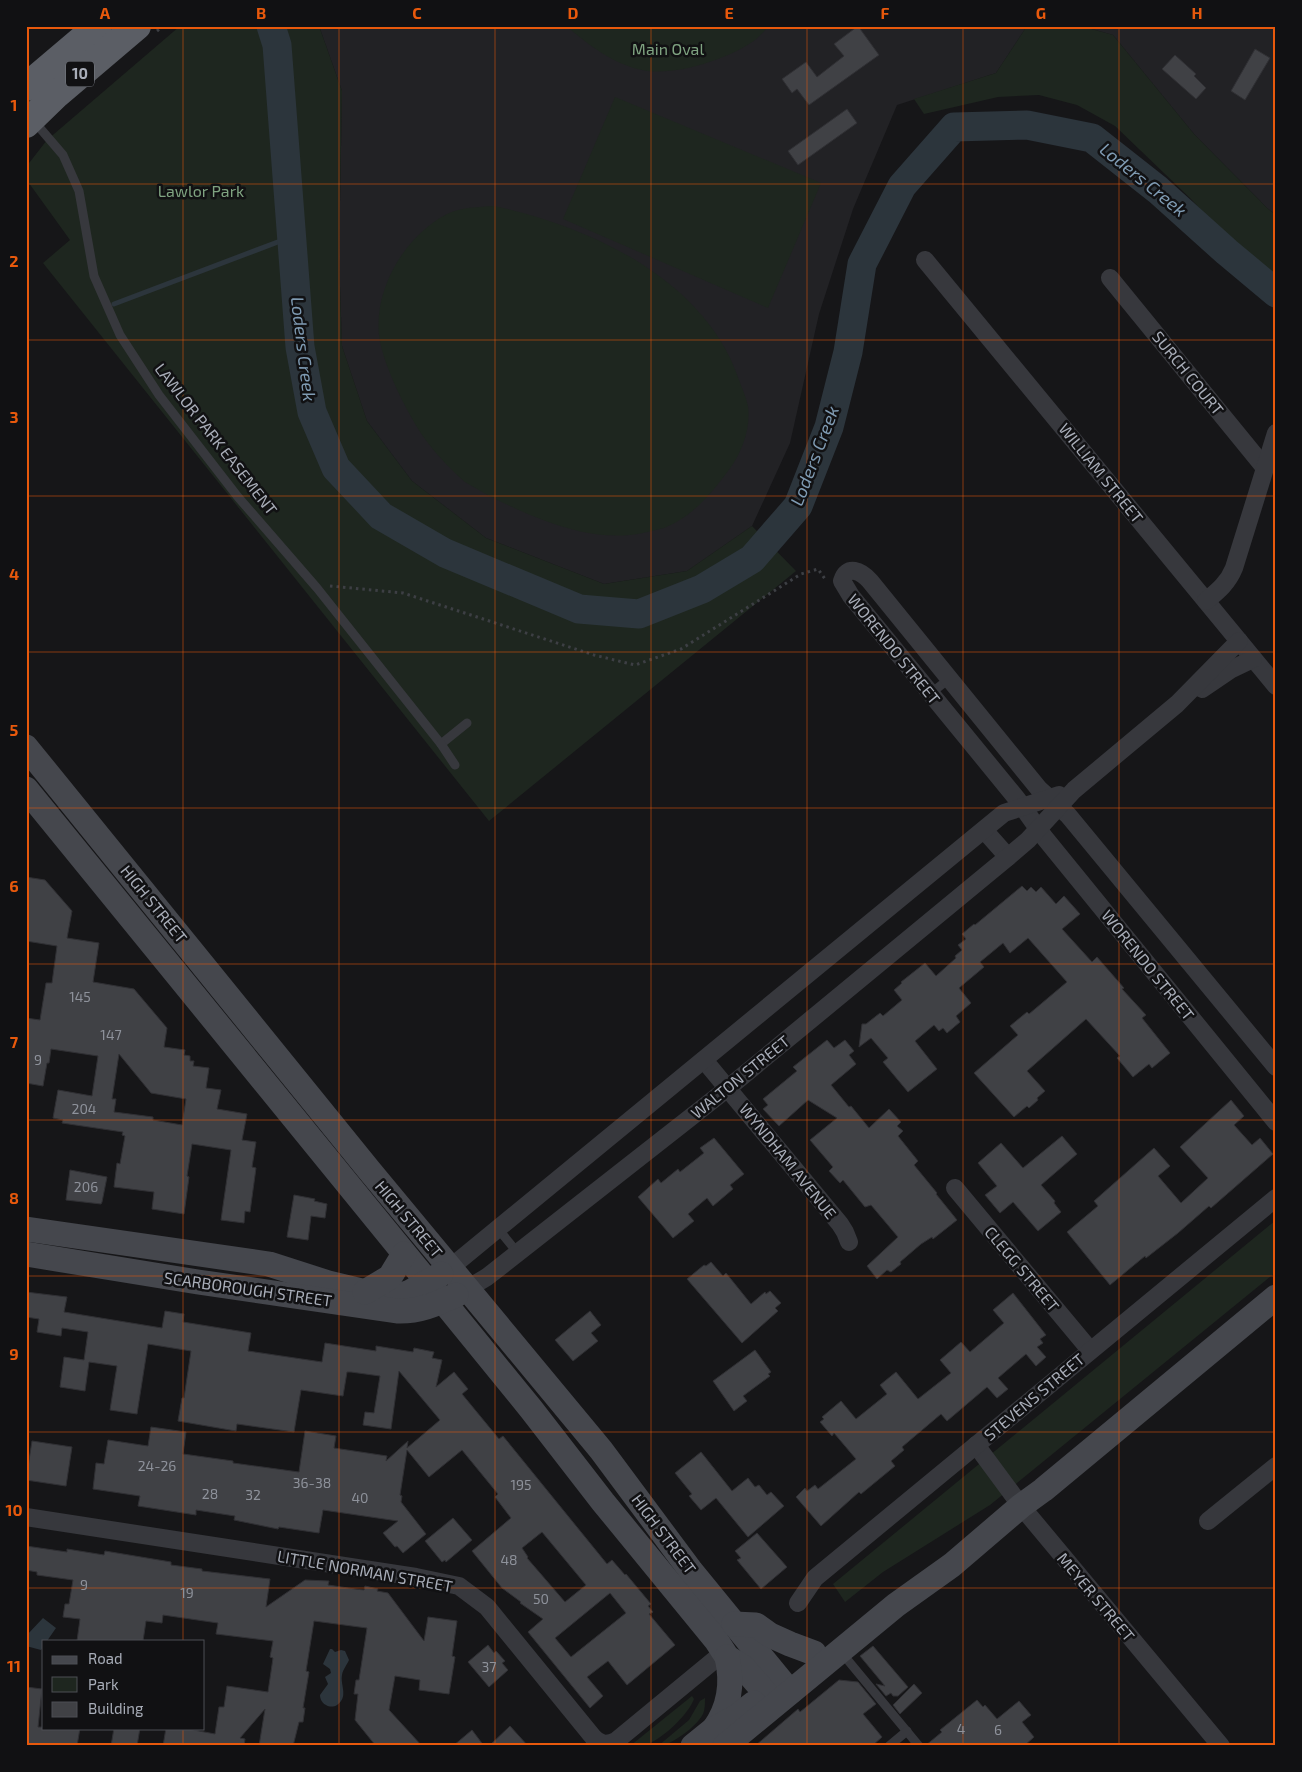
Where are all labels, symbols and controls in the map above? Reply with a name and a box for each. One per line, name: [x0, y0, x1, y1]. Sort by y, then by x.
text: A: [100, 3, 111, 22]
text: B: [256, 3, 266, 22]
text: C: [412, 3, 422, 22]
text: D: [568, 3, 579, 22]
text: E: [724, 3, 734, 22]
text: F: [881, 3, 890, 22]
text: G: [1036, 3, 1046, 22]
text: H: [1191, 3, 1203, 22]
park label: Main Oval: [632, 39, 704, 58]
road number: 10: [66, 62, 94, 86]
text: 1: [11, 95, 17, 114]
water label: Loders Creek: [1096, 138, 1191, 221]
park label: Lawlor Park: [158, 181, 244, 200]
text: 2: [9, 251, 19, 270]
water label: Loders Creek: [287, 295, 321, 402]
street label: SURCH COURT: [1149, 327, 1228, 418]
street label: LAWLOR PARK EASEMENT: [151, 359, 281, 518]
water label: Loders Creek: [785, 403, 843, 509]
text: 3: [9, 407, 19, 426]
street label: WILLIAM STREET: [1055, 419, 1147, 526]
text: 4: [9, 564, 19, 583]
street label: WORENDO STREET: [844, 590, 945, 708]
text: 5: [10, 720, 19, 739]
street label: HIGH STREET: [117, 861, 192, 946]
text: 6: [9, 876, 19, 895]
street label: WORENDO STREET: [1098, 906, 1199, 1024]
house number: 145: [69, 988, 91, 1005]
house number: 147: [100, 1026, 122, 1043]
street label: WALTON STREET: [687, 1031, 793, 1122]
text: 7: [10, 1032, 19, 1051]
house number: 9: [34, 1051, 42, 1068]
street label: WYNDHAM AVENUE: [736, 1099, 841, 1222]
house number: 204: [72, 1100, 96, 1117]
street label: HIGH STREET: [372, 1176, 447, 1261]
house number: 206: [74, 1178, 98, 1195]
text: 8: [9, 1188, 19, 1207]
street label: CLEGG STREET: [981, 1222, 1063, 1315]
street label: SCARBOROUGH STREET: [163, 1267, 333, 1310]
text: 9: [9, 1344, 19, 1363]
street label: STEVENS STREET: [980, 1349, 1088, 1444]
house number: 24-26: [138, 1457, 176, 1474]
house number: 36-38: [293, 1474, 331, 1491]
house number: 195: [510, 1476, 532, 1493]
house number: 28: [202, 1485, 218, 1502]
house number: 32: [245, 1486, 261, 1503]
house number: 40: [351, 1489, 369, 1506]
street label: HIGH STREET: [628, 1490, 700, 1577]
text: 10: [5, 1500, 23, 1519]
street label: LITTLE NORMAN STREET: [276, 1546, 454, 1595]
street label: MEYER STREET: [1054, 1549, 1139, 1645]
house number: 48: [500, 1551, 518, 1568]
house number: 9: [80, 1576, 88, 1593]
house number: 19: [180, 1584, 194, 1601]
house number: 50: [533, 1590, 549, 1607]
legend: [42, 1640, 205, 1730]
text: Road: [88, 1649, 123, 1667]
text: 11: [7, 1656, 21, 1675]
house number: 37: [482, 1658, 496, 1675]
text: Park: [88, 1675, 119, 1693]
text: Building: [88, 1699, 144, 1717]
house number: 4: [957, 1720, 965, 1737]
house number: 6: [994, 1721, 1002, 1738]

